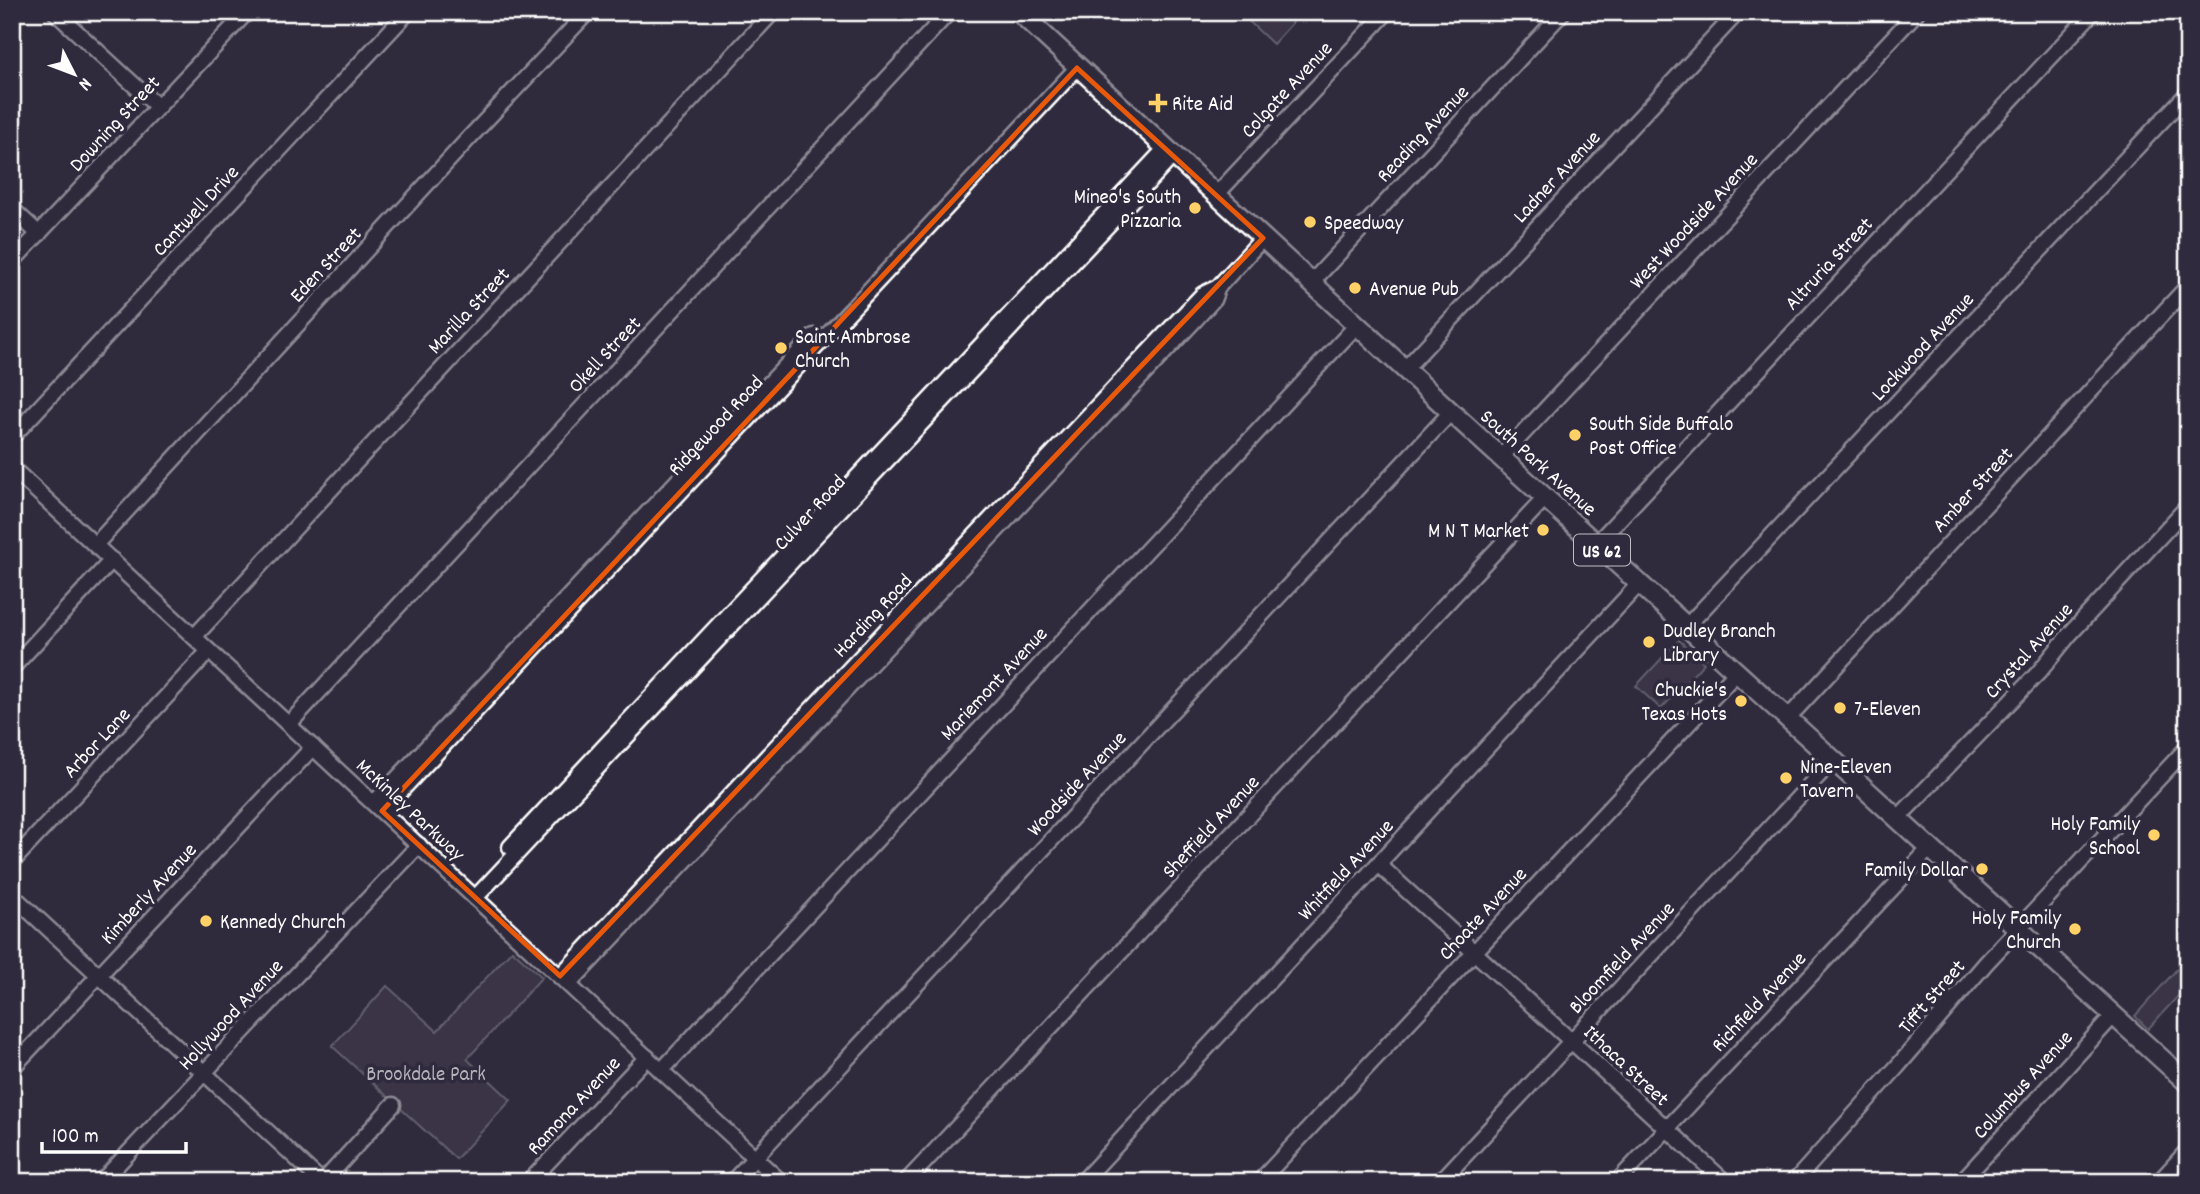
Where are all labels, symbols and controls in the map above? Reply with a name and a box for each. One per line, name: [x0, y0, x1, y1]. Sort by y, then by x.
street label: Colgate Avenue: [1235, 36, 1341, 146]
north arrow: [38, 38, 108, 108]
street label: Downing Street: [64, 70, 169, 180]
text: N: [71, 71, 97, 96]
street label: Reading Avenue: [1371, 79, 1478, 191]
place label: Rite Aid: [1172, 91, 1233, 121]
marker: Rite Aid: [1150, 95, 1166, 111]
street label: Ladner Avenue: [1507, 125, 1609, 231]
street label: West Woodside Avenue: [1624, 147, 1767, 297]
street label: Cantwell Drive: [147, 160, 248, 265]
place label: Mineo's South Pizzaria: [1074, 184, 1182, 238]
marker: Mineo's South Pizzaria: [1187, 200, 1203, 216]
place label: Speedway: [1324, 210, 1404, 240]
street label: Altruria Street: [1779, 211, 1882, 319]
marker: Speedway: [1302, 214, 1318, 230]
street label: Eden Street: [284, 221, 370, 311]
street label: Marilla Street: [422, 262, 519, 362]
place label: Avenue Pub: [1369, 276, 1459, 306]
marker: Avenue Pub: [1347, 280, 1363, 296]
street label: Lockwood Avenue: [1866, 287, 1983, 409]
street label: Okell Street: [563, 311, 650, 401]
place label: Saint Ambrose Church: [795, 324, 910, 378]
marker: Saint Ambrose Church: [773, 340, 789, 356]
street label: Ridgewood Road: [662, 370, 772, 484]
street label: South Park Avenue: [1472, 404, 1602, 525]
place label: South Side Buffalo Post Office: [1589, 411, 1733, 465]
marker: South Side Buffalo Post Office: [1567, 427, 1583, 443]
street label: Amber Street: [1926, 441, 2022, 541]
street label: Culver Road: [768, 469, 854, 559]
place label: M N T Market: [1428, 518, 1529, 548]
marker: M N T Market: [1535, 522, 1551, 538]
road number: US 62: [1574, 534, 1630, 566]
street label: Harding Road: [827, 568, 921, 666]
street label: Crystal Avenue: [1979, 597, 2082, 707]
place label: Dudley Branch Library: [1663, 618, 1776, 672]
street label: Mariemont Avenue: [934, 621, 1056, 749]
marker: Dudley Branch Library: [1641, 634, 1657, 650]
place label: Chuckie's Texas Hots: [1641, 677, 1727, 731]
marker: Chuckie's Texas Hots: [1733, 693, 1749, 709]
place label: 7-Eleven: [1854, 696, 1921, 726]
marker: 7-Eleven: [1832, 700, 1848, 716]
street label: Arbor Lane: [57, 702, 139, 786]
street label: Woodside Avenue: [1021, 726, 1135, 845]
street label: McKinley Parkway: [348, 753, 470, 870]
place label: Nine-Eleven Tavern: [1800, 754, 1892, 808]
street label: Sheffield Avenue: [1156, 770, 1268, 887]
marker: Nine-Eleven Tavern: [1778, 770, 1794, 786]
place label: Holy Family School: [2051, 811, 2140, 865]
street label: Whitfield Avenue: [1292, 814, 1402, 929]
marker: Holy Family School: [2146, 827, 2162, 843]
street label: Kimberly Avenue: [95, 837, 205, 953]
place label: Family Dollar: [1864, 857, 1968, 887]
marker: Family Dollar: [1974, 861, 1990, 877]
street label: Choate Avenue: [1433, 862, 1536, 969]
street label: Bloomfield Avenue: [1563, 896, 1683, 1022]
place label: Holy Family Church: [1972, 905, 2061, 959]
place label: Kennedy Church: [220, 909, 346, 939]
marker: Kennedy Church: [198, 913, 214, 929]
marker: Holy Family Church: [2067, 921, 2083, 937]
street label: Richfield Avenue: [1706, 946, 1815, 1060]
street label: Hollywood Avenue: [172, 954, 292, 1079]
street label: Tifft Street: [1892, 954, 1974, 1042]
street label: Ithaca Street: [1575, 1019, 1675, 1115]
street label: Columbus Avenue: [1967, 1025, 2081, 1147]
street label: Ramona Avenue: [521, 1051, 629, 1163]
park label: Brookdale Park: [366, 1061, 486, 1091]
scale bar: [42, 1110, 186, 1154]
text: 100 m: [52, 1123, 99, 1153]

